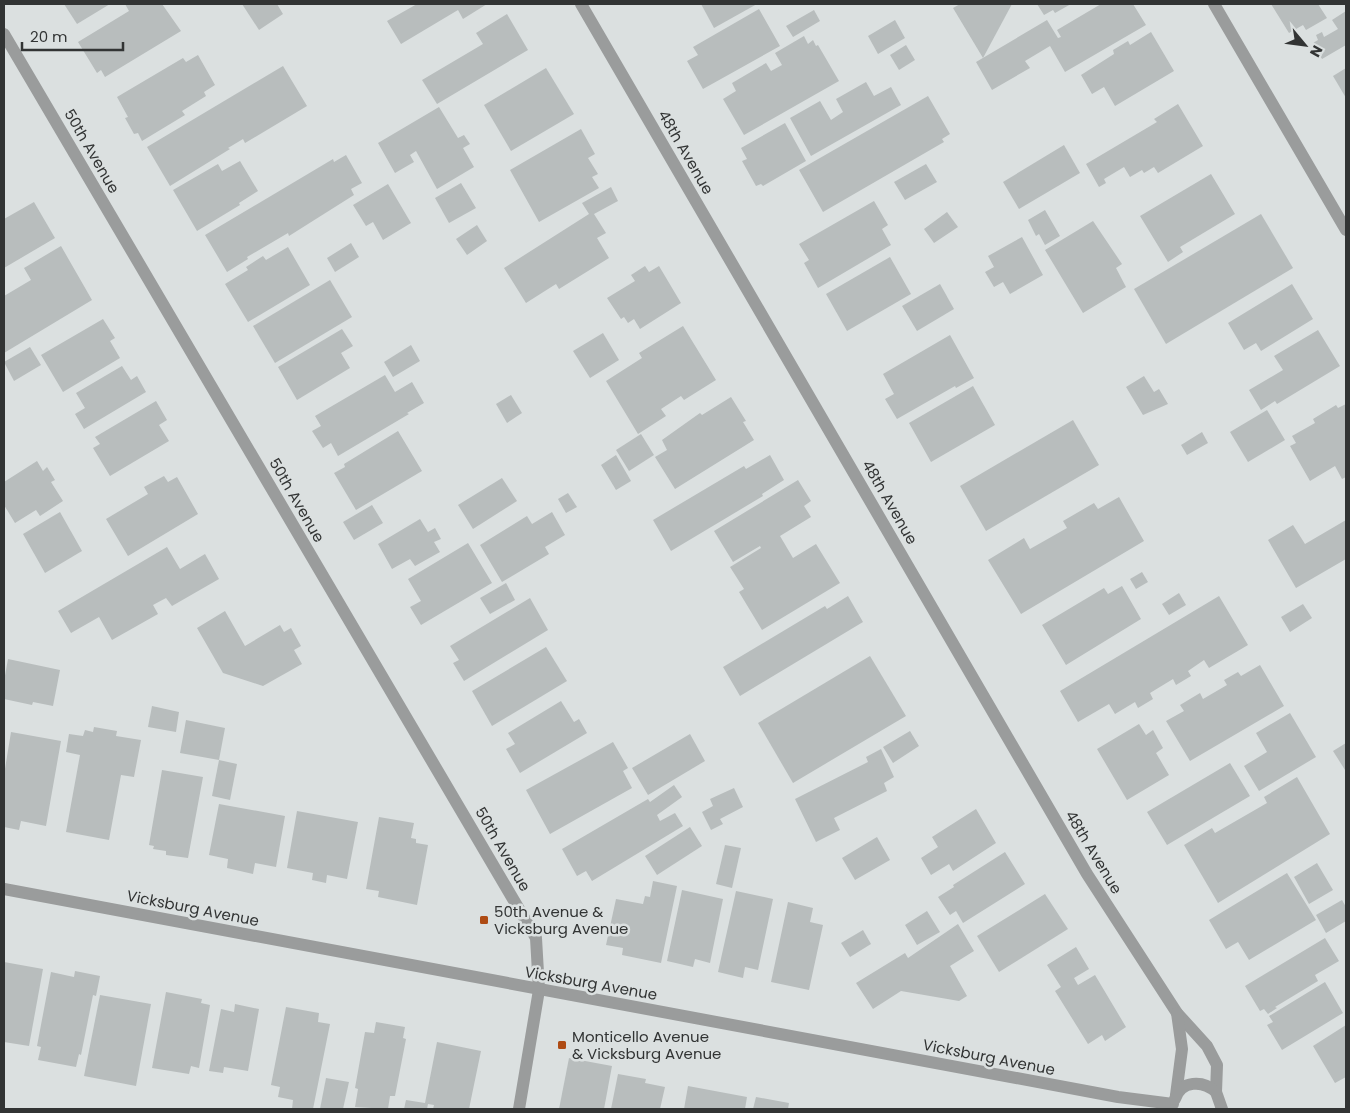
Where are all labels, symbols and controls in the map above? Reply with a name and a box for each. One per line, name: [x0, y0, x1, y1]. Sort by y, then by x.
scale bar: [22, 20, 124, 52]
north arrow: [1280, 20, 1330, 70]
text: 20 m: [30, 26, 68, 47]
text: N: [1305, 42, 1328, 61]
street label: 50th Avenue: [59, 105, 125, 197]
street label: 48th Avenue: [653, 106, 719, 198]
street label: 50th Avenue: [264, 454, 330, 546]
street label: 48th Avenue: [857, 456, 923, 548]
street label: 50th Avenue: [470, 803, 536, 895]
street label: 48th Avenue: [1061, 806, 1127, 898]
street label: Vicksburg Avenue: [125, 885, 261, 931]
place label: 50th Avenue & Vicksburg Avenue: [494, 901, 628, 939]
marker: 50th Avenue & Vicksburg Avenue: [478, 914, 490, 926]
street label: Vicksburg Avenue: [523, 961, 659, 1005]
place label: Monticello Avenue & Vicksburg Avenue: [572, 1026, 721, 1064]
street label: Vicksburg Avenue: [921, 1034, 1057, 1080]
marker: Monticello Avenue & Vicksburg Avenue: [556, 1039, 568, 1051]

